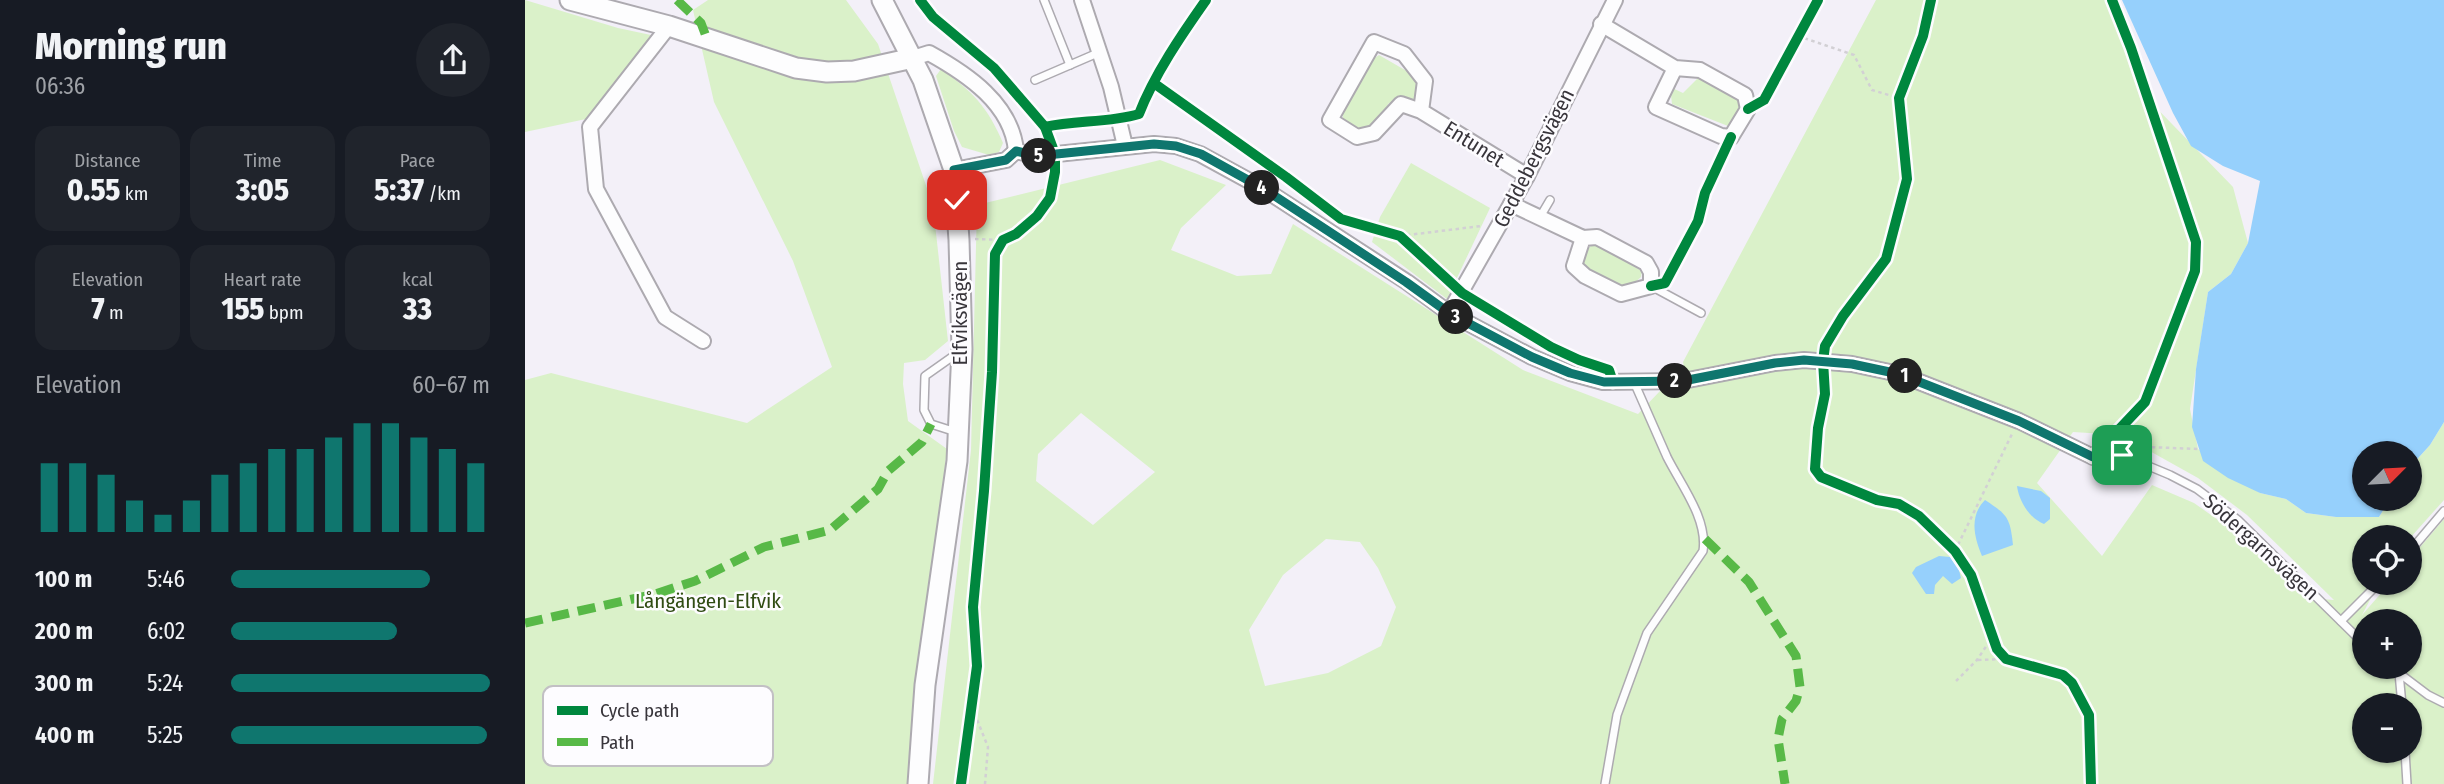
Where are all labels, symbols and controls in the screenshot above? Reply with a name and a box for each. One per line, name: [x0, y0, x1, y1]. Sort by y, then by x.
text: Morning run: [35, 23, 227, 69]
button: share: [416, 23, 490, 97]
text: 06:36: [35, 72, 85, 100]
street label: Geddebergsvägen: [1488, 84, 1580, 232]
street label: Entunet: [1439, 115, 1509, 173]
pin: 5: [1021, 138, 1057, 174]
text: 5: [1034, 144, 1043, 167]
text: Distance: [74, 149, 141, 172]
text: Time: [244, 149, 281, 172]
text: Pace: [400, 149, 435, 172]
pin: [927, 170, 987, 230]
pin: 4: [1245, 170, 1279, 206]
text: 0.55: [67, 172, 120, 208]
text: 3:05: [236, 172, 289, 208]
text: 5:37: [374, 172, 424, 208]
text: 4: [1257, 176, 1266, 199]
icon: check: [938, 181, 976, 219]
text: km: [120, 182, 148, 205]
text: /km: [424, 182, 461, 205]
street label: Elfviksvägen: [947, 261, 973, 365]
text: Elevation: [72, 268, 143, 291]
text: Heart rate: [223, 268, 302, 291]
text: kcal: [402, 268, 433, 291]
text: 7: [91, 291, 104, 327]
text: 155: [221, 291, 264, 327]
text: 33: [403, 291, 432, 327]
pin: 3: [1439, 300, 1473, 334]
text: m: [104, 301, 124, 324]
text: bpm: [264, 301, 304, 324]
text: 3: [1451, 305, 1460, 328]
pin: 1: [1887, 358, 1923, 394]
pin: 2: [1657, 364, 1693, 398]
text: 1: [1900, 364, 1909, 387]
text: 2: [1670, 369, 1679, 392]
text: Elevation: [35, 371, 122, 399]
text: 60–67 m: [412, 371, 490, 399]
pin: [2092, 425, 2152, 485]
icon: arrive: [2103, 436, 2141, 474]
north arrow: [2352, 441, 2422, 511]
map controls: [2352, 441, 2422, 763]
street label: Södergarnsvägen: [2198, 488, 2324, 606]
button: locate: [2352, 525, 2422, 595]
text: 100 m: [35, 565, 92, 593]
text: 5:46: [147, 565, 185, 593]
park label: Långängen-Elfvik: [635, 588, 781, 614]
button: +: [2352, 609, 2422, 679]
text: 200 m: [35, 617, 93, 645]
text: 6:02: [147, 617, 185, 645]
text: 300 m: [35, 669, 93, 697]
text: 5:24: [147, 669, 183, 697]
legend: [543, 686, 773, 766]
button: −: [2352, 693, 2422, 763]
text: Cycle path: [600, 699, 679, 722]
text: 400 m: [35, 721, 94, 749]
text: 5:25: [147, 721, 183, 749]
text: Path: [600, 731, 635, 754]

